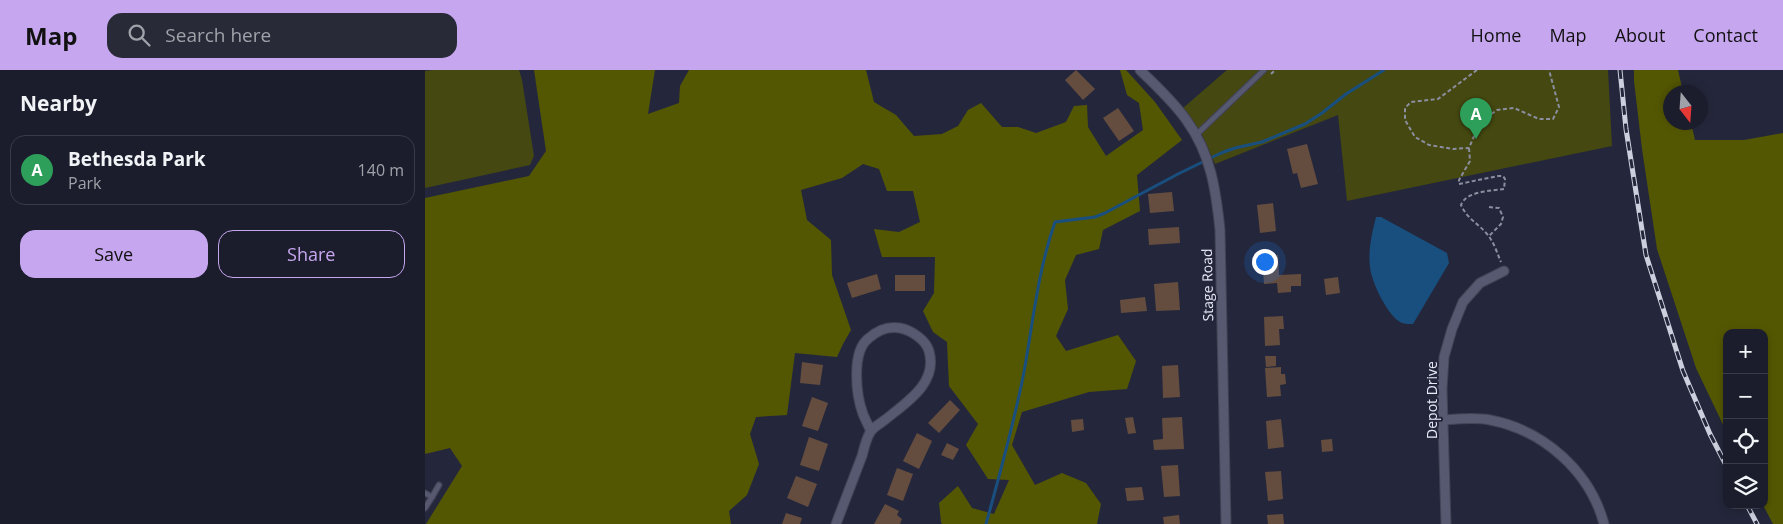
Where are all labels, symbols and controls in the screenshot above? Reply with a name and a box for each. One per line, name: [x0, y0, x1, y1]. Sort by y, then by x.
search box: [107, 13, 457, 58]
text: Map: [25, 19, 77, 52]
icon: search: [125, 21, 153, 49]
text: Search here: [165, 22, 271, 48]
text: Home: [1471, 23, 1521, 47]
text: Map: [1549, 23, 1587, 47]
text: About: [1615, 23, 1665, 47]
text: Contact: [1693, 23, 1758, 47]
north arrow: [1663, 85, 1708, 130]
text: Nearby: [20, 89, 97, 117]
pin: A: [1460, 98, 1492, 139]
text: Bethesda Park: [68, 146, 206, 172]
text: A: [31, 159, 43, 181]
text: 140 m: [358, 159, 404, 181]
text: Park: [68, 172, 101, 194]
button: Save: [20, 230, 208, 278]
button: Share: [218, 230, 405, 278]
street label: Stage Road: [1197, 248, 1217, 322]
your location: [1252, 249, 1278, 275]
map controls: [1723, 329, 1768, 509]
button: +: [1723, 329, 1768, 374]
street label: Depot Drive: [1422, 361, 1441, 439]
button: −: [1723, 374, 1768, 419]
button: locate: [1723, 419, 1768, 464]
button: layers: [1723, 464, 1768, 509]

